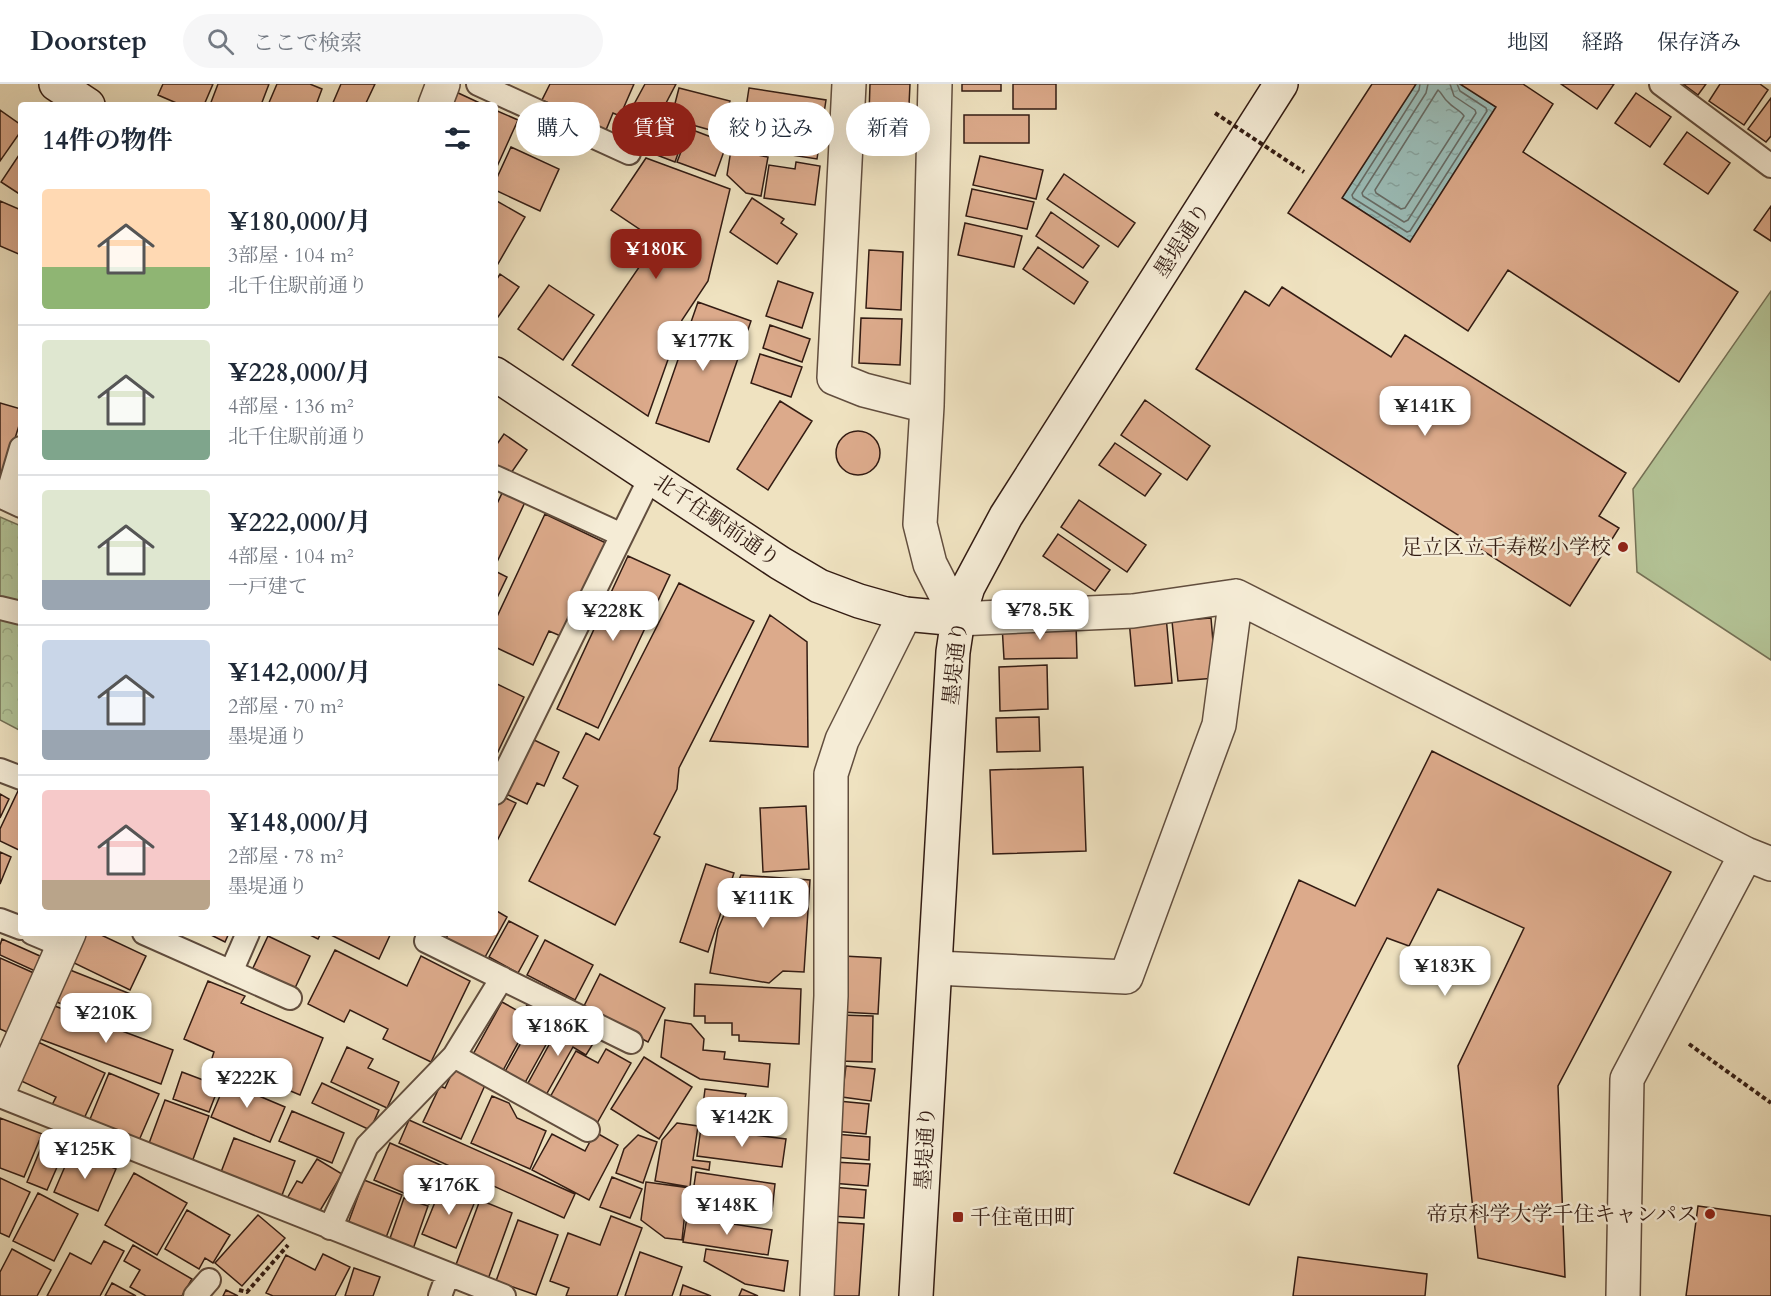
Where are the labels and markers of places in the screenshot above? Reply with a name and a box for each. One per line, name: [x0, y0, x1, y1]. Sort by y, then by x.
pin: ¥180K: [614, 229, 698, 280]
pin: ¥177K: [661, 321, 745, 372]
pin: ¥141K: [1383, 386, 1467, 437]
place label: 足立区立千寿桜小学校: [1401, 533, 1611, 562]
marker: 足立区立千寿桜小学校: [1616, 540, 1630, 554]
pin: ¥78.5K: [991, 590, 1089, 641]
pin: ¥228K: [571, 591, 655, 642]
pin: ¥111K: [721, 878, 805, 929]
pin: ¥183K: [1403, 946, 1487, 997]
pin: ¥210K: [64, 993, 148, 1044]
pin: ¥186K: [516, 1006, 600, 1057]
pin: ¥222K: [205, 1058, 289, 1109]
pin: ¥142K: [700, 1097, 784, 1148]
pin: ¥125K: [43, 1129, 127, 1180]
pin: ¥176K: [407, 1165, 491, 1216]
pin: ¥148K: [685, 1185, 769, 1236]
place label: 帝京科学大学千住キャンパス: [1426, 1200, 1698, 1229]
place label: 千住竜田町: [970, 1203, 1075, 1232]
marker: 帝京科学大学千住キャンパス: [1703, 1207, 1717, 1221]
marker: 千住竜田町: [951, 1210, 965, 1224]

